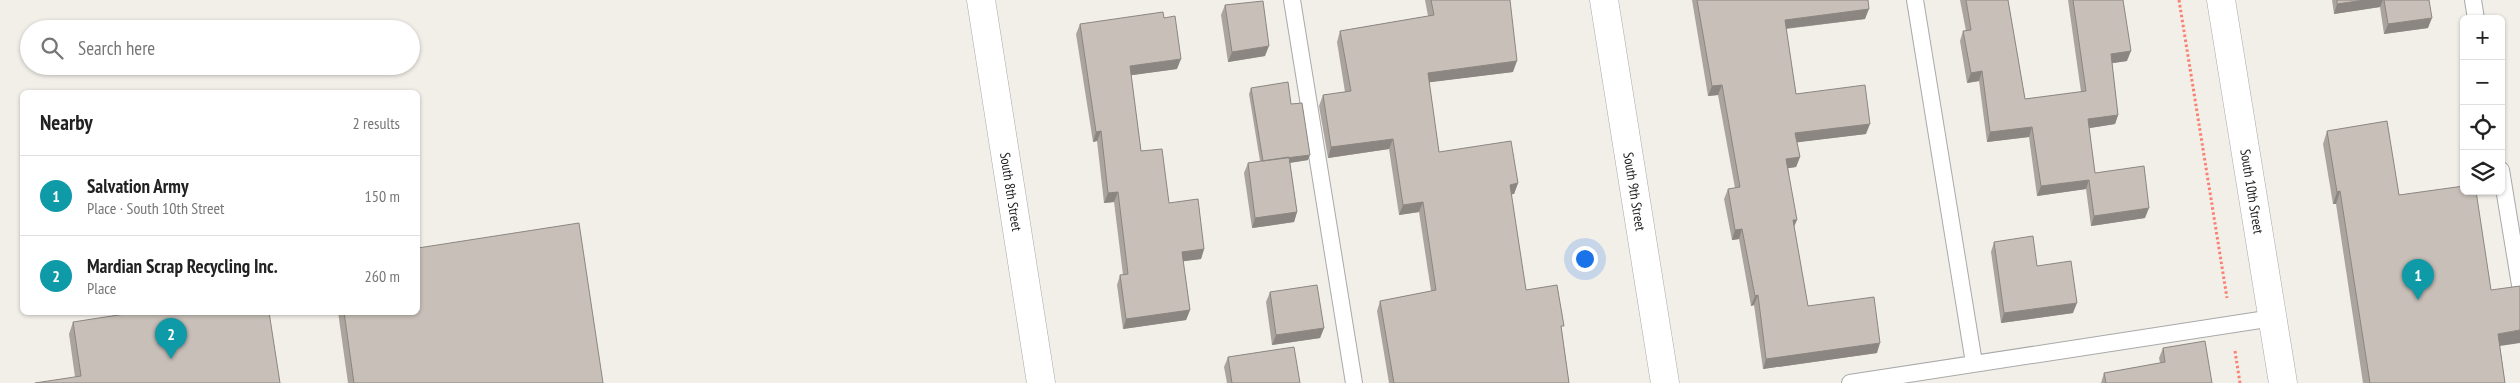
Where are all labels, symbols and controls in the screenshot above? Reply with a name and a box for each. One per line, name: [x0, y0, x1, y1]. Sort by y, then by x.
map controls: [2460, 15, 2505, 195]
button: +: [2460, 15, 2505, 60]
search box: [20, 20, 420, 75]
icon: search: [38, 34, 66, 62]
text: Search here: [78, 36, 155, 60]
button: −: [2460, 60, 2505, 105]
button: locate: [2460, 105, 2505, 150]
text: Nearby: [40, 109, 93, 136]
text: 2 results: [353, 113, 400, 133]
street label: South 10th Street: [2236, 148, 2268, 235]
button: layers: [2460, 150, 2505, 195]
street label: South 8th Street: [996, 151, 1026, 232]
street label: South 9th Street: [1619, 151, 1650, 232]
text: Salvation Army: [87, 174, 189, 198]
text: 1: [52, 186, 60, 206]
text: 150 m: [365, 186, 400, 206]
text: Place · South 10th Street: [87, 198, 224, 218]
your location: [1572, 246, 1598, 272]
text: Mardian Scrap Recycling Inc.: [87, 254, 278, 278]
pin: 1: [2402, 259, 2434, 300]
text: 2: [52, 266, 60, 286]
text: 260 m: [365, 266, 400, 286]
text: Place: [87, 278, 116, 298]
pin: 2: [155, 318, 187, 359]

